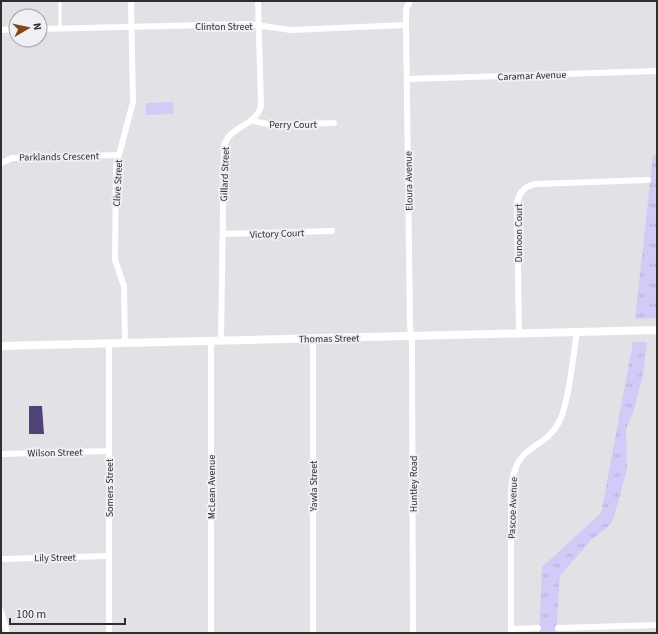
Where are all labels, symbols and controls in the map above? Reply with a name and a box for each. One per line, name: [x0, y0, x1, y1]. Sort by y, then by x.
north arrow: [8, 8, 48, 48]
street label: Clinton Street: [195, 20, 253, 34]
text: N: [29, 22, 45, 31]
street label: Caramar Avenue: [497, 68, 567, 84]
street label: Perry Court: [269, 118, 317, 132]
street label: Gillard Street: [217, 146, 233, 202]
street label: Parklands Crescent: [19, 149, 100, 165]
street label: Eloura Avenue: [401, 151, 417, 211]
street label: Clive Street: [110, 158, 126, 207]
street label: Dunoon Court: [512, 203, 526, 262]
street label: Victory Court: [250, 226, 305, 242]
street label: Thomas Street: [299, 331, 360, 347]
street label: Wilson Street: [27, 446, 83, 460]
street label: McLean Avenue: [205, 455, 219, 519]
street label: Huntley Road: [407, 456, 421, 512]
street label: Somers Street: [103, 458, 117, 517]
street label: Yawla Street: [307, 460, 321, 512]
street label: Pascoe Avenue: [505, 477, 521, 539]
street label: Lily Street: [34, 551, 77, 565]
scale bar: [10, 600, 125, 626]
text: 100 m: [16, 606, 46, 623]

